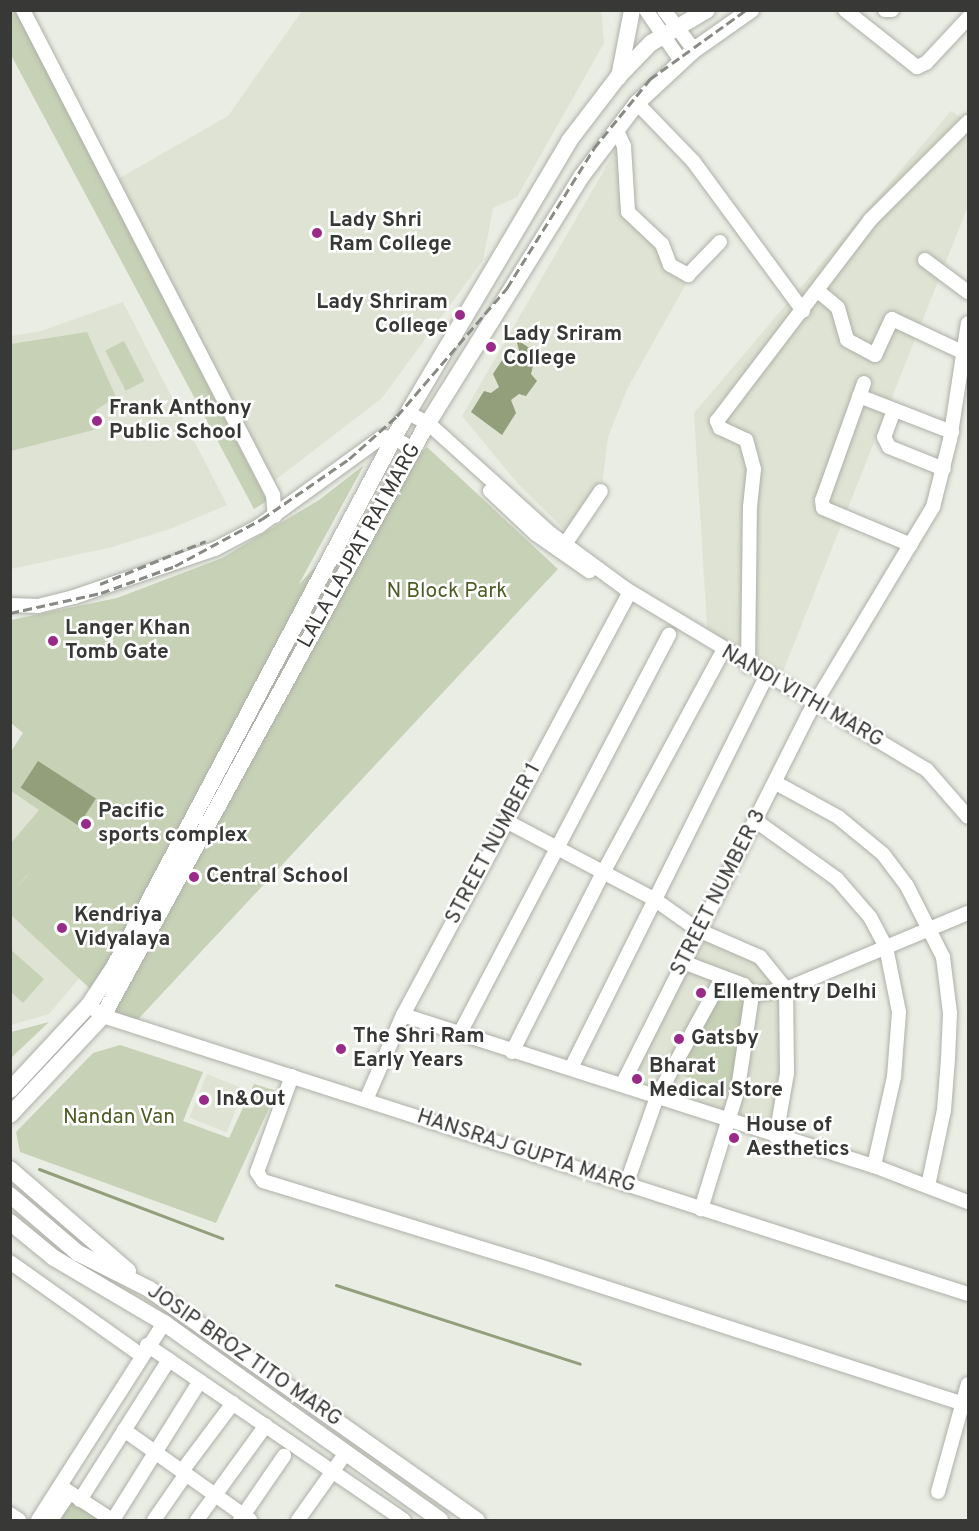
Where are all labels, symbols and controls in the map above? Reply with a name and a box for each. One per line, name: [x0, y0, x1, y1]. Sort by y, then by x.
place label: Lady Shri Ram College: [329, 208, 452, 258]
marker: Lady Shri Ram College: [310, 226, 324, 240]
place label: Lady Shriram College: [316, 290, 448, 340]
marker: Lady Shriram College: [453, 308, 467, 322]
place label: Lady Sriram College: [503, 322, 622, 372]
marker: Lady Sriram College: [484, 340, 498, 354]
place label: Frank Anthony Public School: [109, 396, 253, 446]
marker: Frank Anthony Public School: [90, 414, 104, 428]
street label: LALA LAJPAT RAI MARG: [293, 438, 427, 654]
park label: N Block Park: [386, 579, 508, 605]
place label: Langer Khan Tomb Gate: [65, 616, 191, 666]
marker: Langer Khan Tomb Gate: [46, 634, 60, 648]
street label: NANDI VITHI MARG: [716, 640, 888, 754]
street label: STREET NUMBER 1: [441, 759, 547, 929]
place label: Pacific sports complex: [98, 799, 248, 849]
street label: STREET NUMBER 3: [666, 805, 772, 981]
marker: Pacific sports complex: [79, 817, 93, 831]
place label: Central School: [206, 864, 349, 890]
marker: Central School: [187, 870, 201, 884]
place label: Kendriya Vidyalaya: [74, 903, 170, 953]
marker: Kendriya Vidyalaya: [55, 921, 69, 935]
place label: Ellementry Delhi: [713, 980, 877, 1006]
marker: Ellementry Delhi: [694, 986, 708, 1000]
place label: The Shri Ram Early Years: [353, 1024, 485, 1074]
place label: Gatsby: [691, 1026, 759, 1052]
marker: Gatsby: [672, 1032, 686, 1046]
marker: The Shri Ram Early Years: [334, 1042, 348, 1056]
place label: Bharat Medical Store: [649, 1054, 783, 1104]
marker: Bharat Medical Store: [630, 1072, 644, 1086]
place label: In&Out: [216, 1087, 285, 1113]
marker: In&Out: [197, 1093, 211, 1107]
park label: Nandan Van: [63, 1105, 175, 1131]
street label: HANSRAJ GUPTA MARG: [413, 1105, 639, 1199]
place label: House of Aesthetics: [746, 1113, 850, 1163]
marker: House of Aesthetics: [727, 1131, 741, 1145]
street label: JOSIP BROZ TITO MARG: [142, 1279, 346, 1433]

